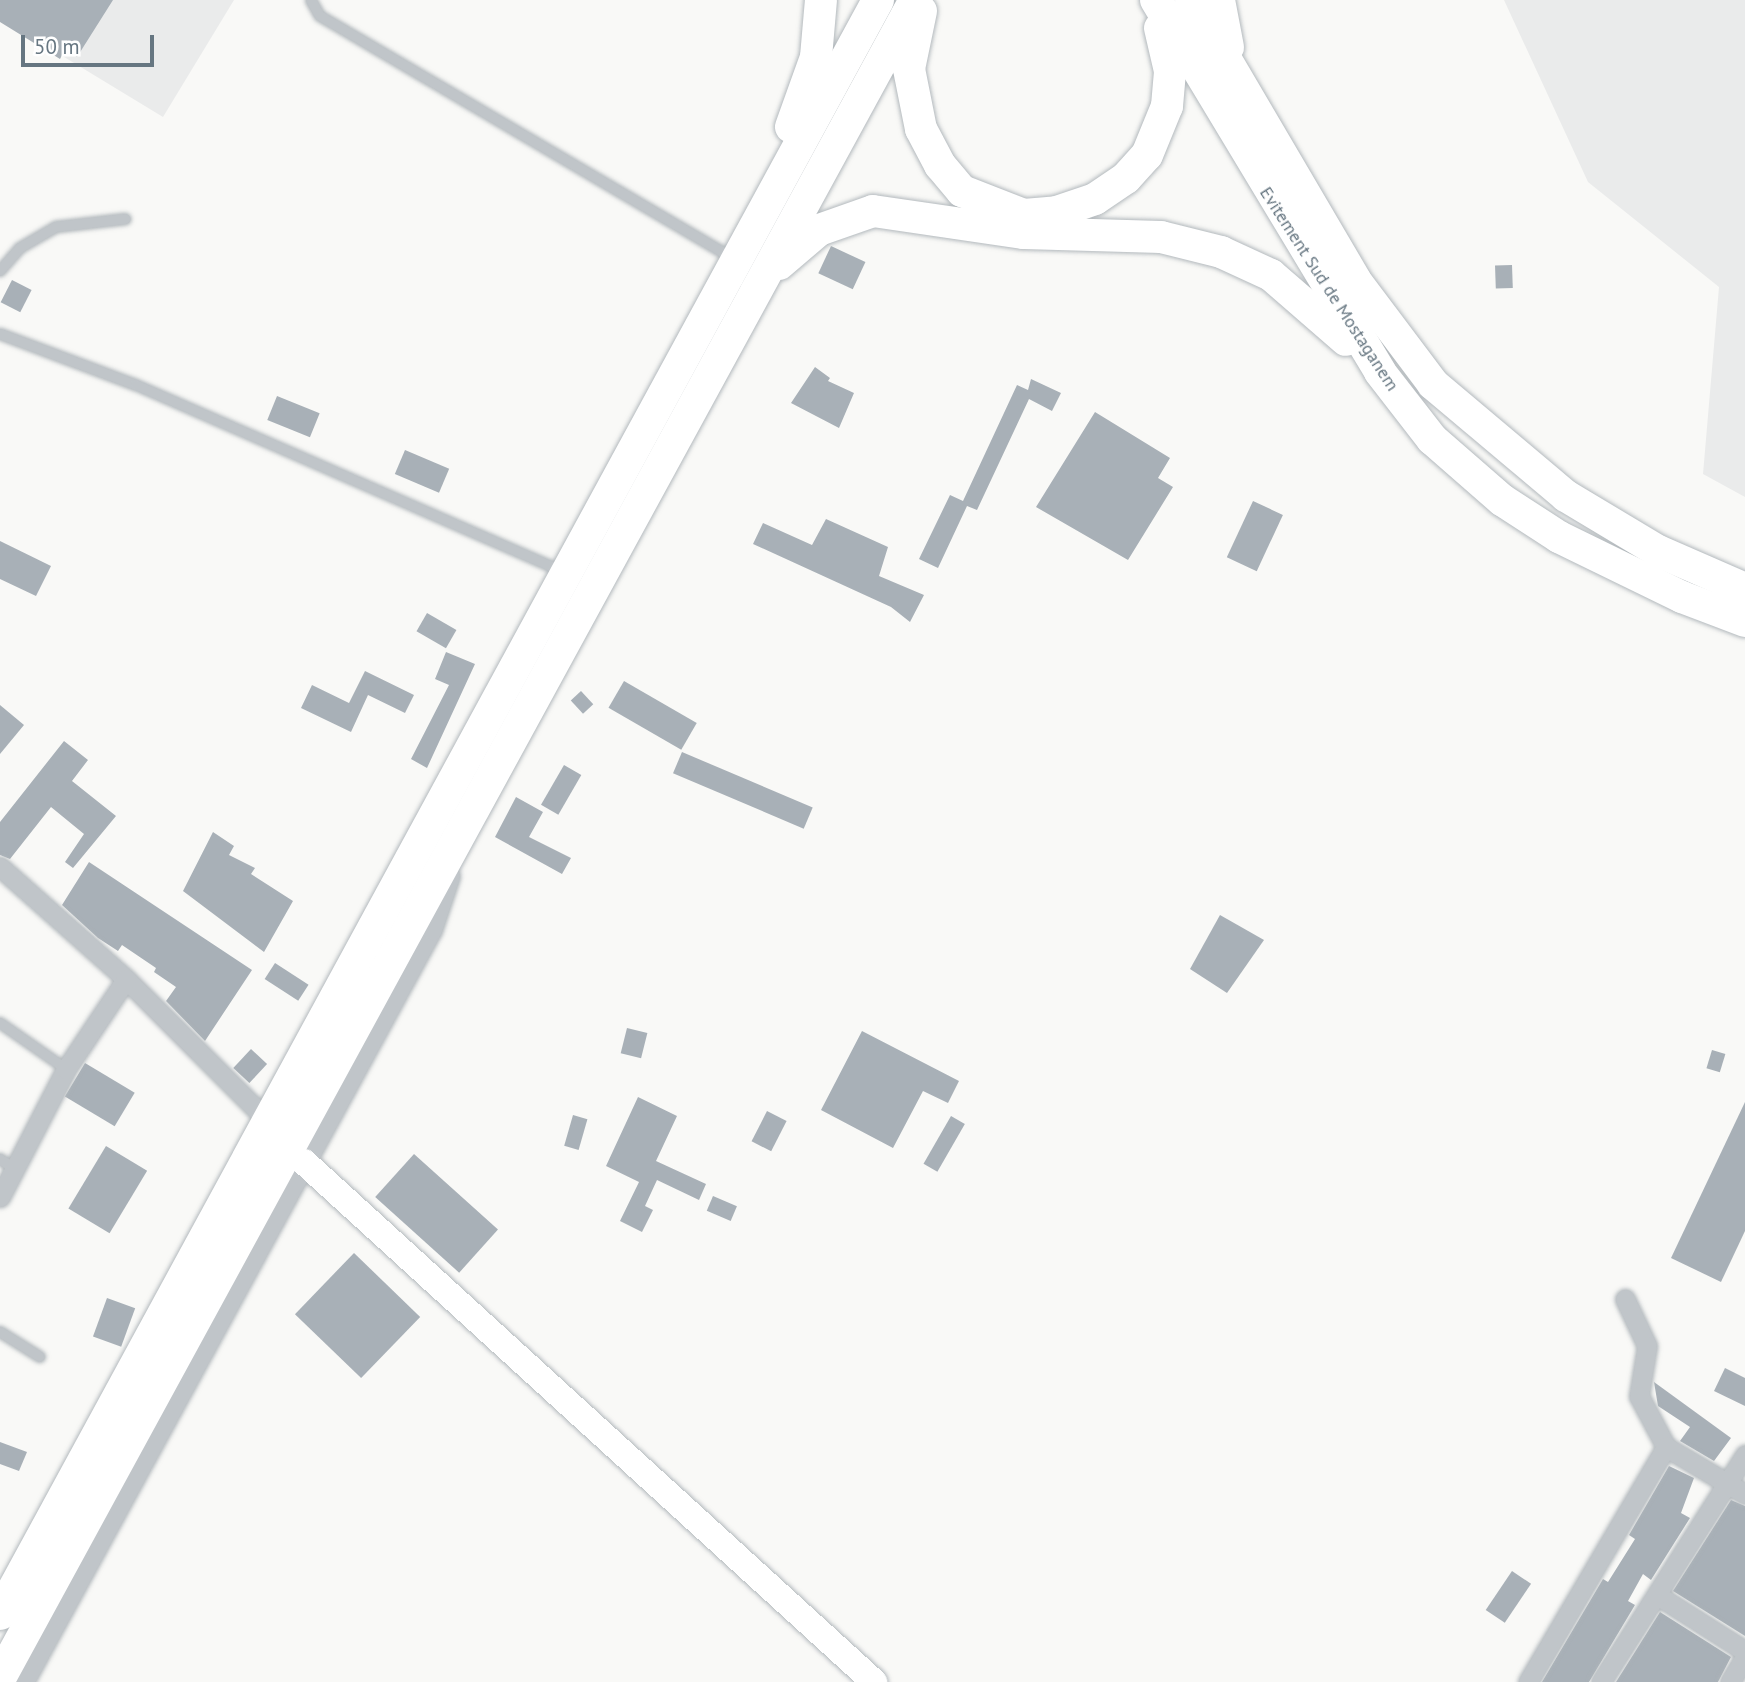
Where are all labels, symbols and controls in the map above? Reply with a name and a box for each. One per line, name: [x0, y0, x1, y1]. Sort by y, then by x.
scale bar: [24, 21, 158, 65]
text: 50 m: [34, 33, 80, 60]
street label: Evitement Sud de Mostaganem: [1255, 183, 1403, 395]

